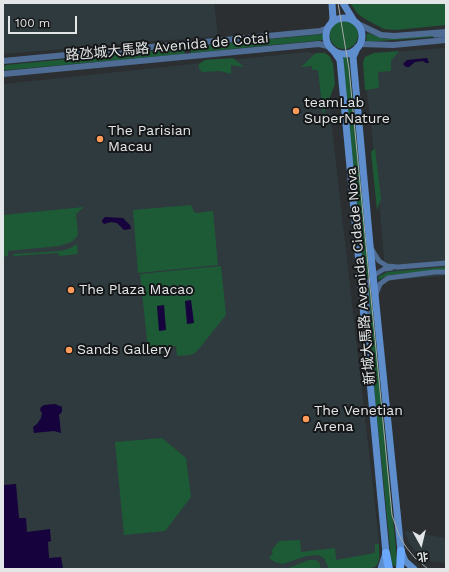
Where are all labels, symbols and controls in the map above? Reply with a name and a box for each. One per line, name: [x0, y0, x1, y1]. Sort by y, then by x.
scale bar: [10, 8, 79, 34]
text: 100 m: [15, 16, 50, 30]
street label: 路氹城大馬路 Avenida de Cotai: [65, 30, 269, 64]
place label: teamLab SuperNature: [304, 95, 390, 128]
marker: teamLab SuperNature: [291, 106, 301, 116]
place label: The Parisian Macau: [108, 123, 191, 156]
marker: The Parisian Macau: [95, 134, 105, 144]
street label: 新城大馬路 Avenida Cidade Nova: [343, 167, 379, 385]
place label: The Plaza Macao: [79, 282, 194, 298]
marker: The Plaza Macao: [66, 285, 76, 295]
place label: Sands Gallery: [77, 342, 171, 358]
marker: Sands Gallery: [64, 345, 74, 355]
place label: The Venetian Arena: [314, 403, 403, 436]
marker: The Venetian Arena: [301, 414, 311, 424]
north arrow: [401, 524, 441, 564]
text: 北: [416, 549, 429, 564]

